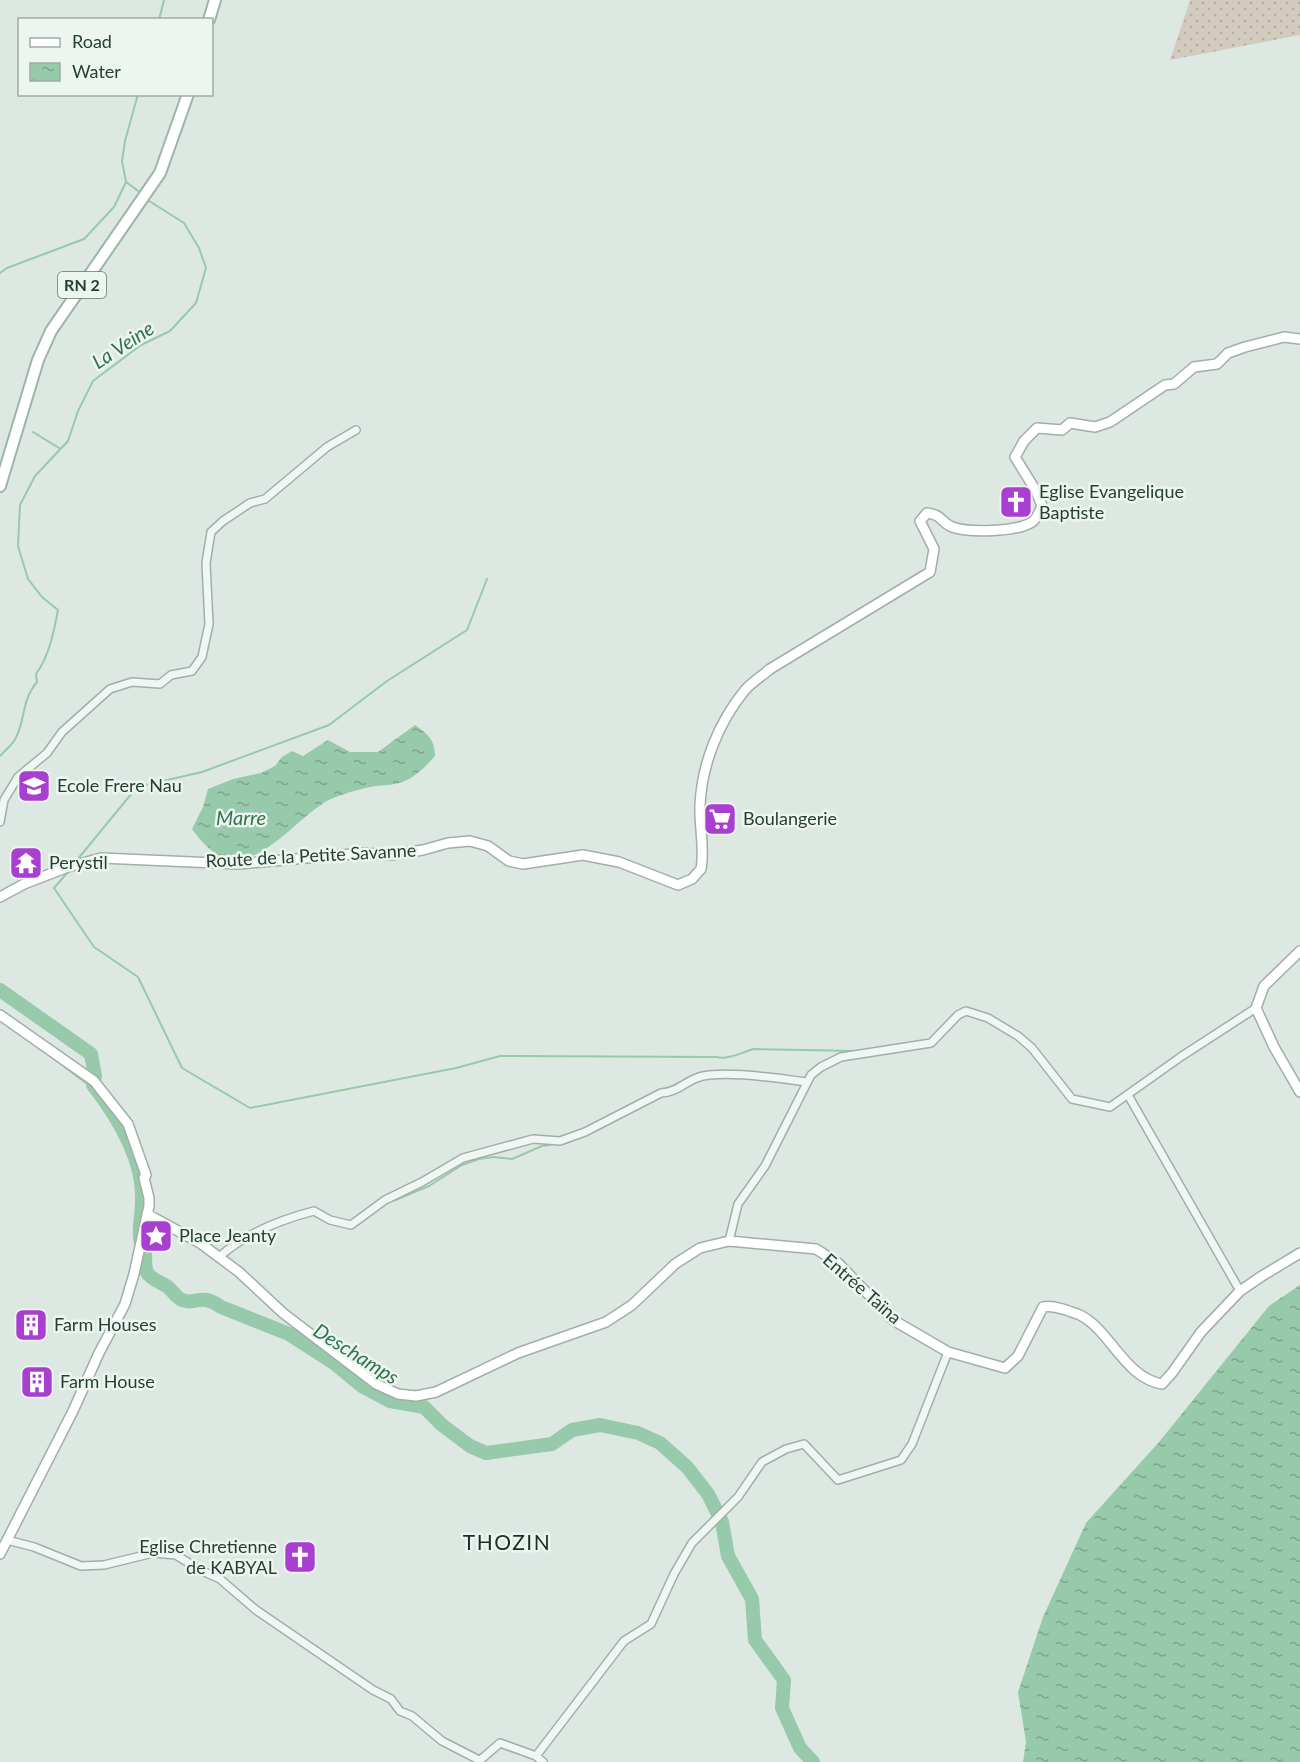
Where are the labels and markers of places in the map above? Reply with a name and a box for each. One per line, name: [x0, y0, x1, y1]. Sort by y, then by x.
place label: Eglise Evangelique Baptiste: [1039, 480, 1184, 523]
church icon: Eglise Evangelique Baptiste: [998, 484, 1034, 520]
school or university icon: Ecole Frere Nau: [16, 768, 52, 804]
place label: Ecole Frere Nau: [57, 774, 182, 796]
supermarket icon: Boulangerie: [702, 801, 738, 837]
place label: Boulangerie: [743, 807, 837, 829]
temple icon: Perystil: [8, 845, 44, 881]
place label: Perystil: [49, 851, 108, 873]
place icon: Place Jeanty: [138, 1218, 174, 1254]
place label: Place Jeanty: [179, 1224, 277, 1246]
building icon: Farm Houses: [13, 1307, 49, 1343]
place label: Farm Houses: [54, 1313, 157, 1335]
building icon: Farm House: [19, 1364, 55, 1400]
place label: Farm House: [60, 1370, 155, 1392]
place label: Eglise Chretienne de KABYAL: [139, 1535, 277, 1578]
church icon: Eglise Chretienne de KABYAL: [282, 1539, 318, 1575]

